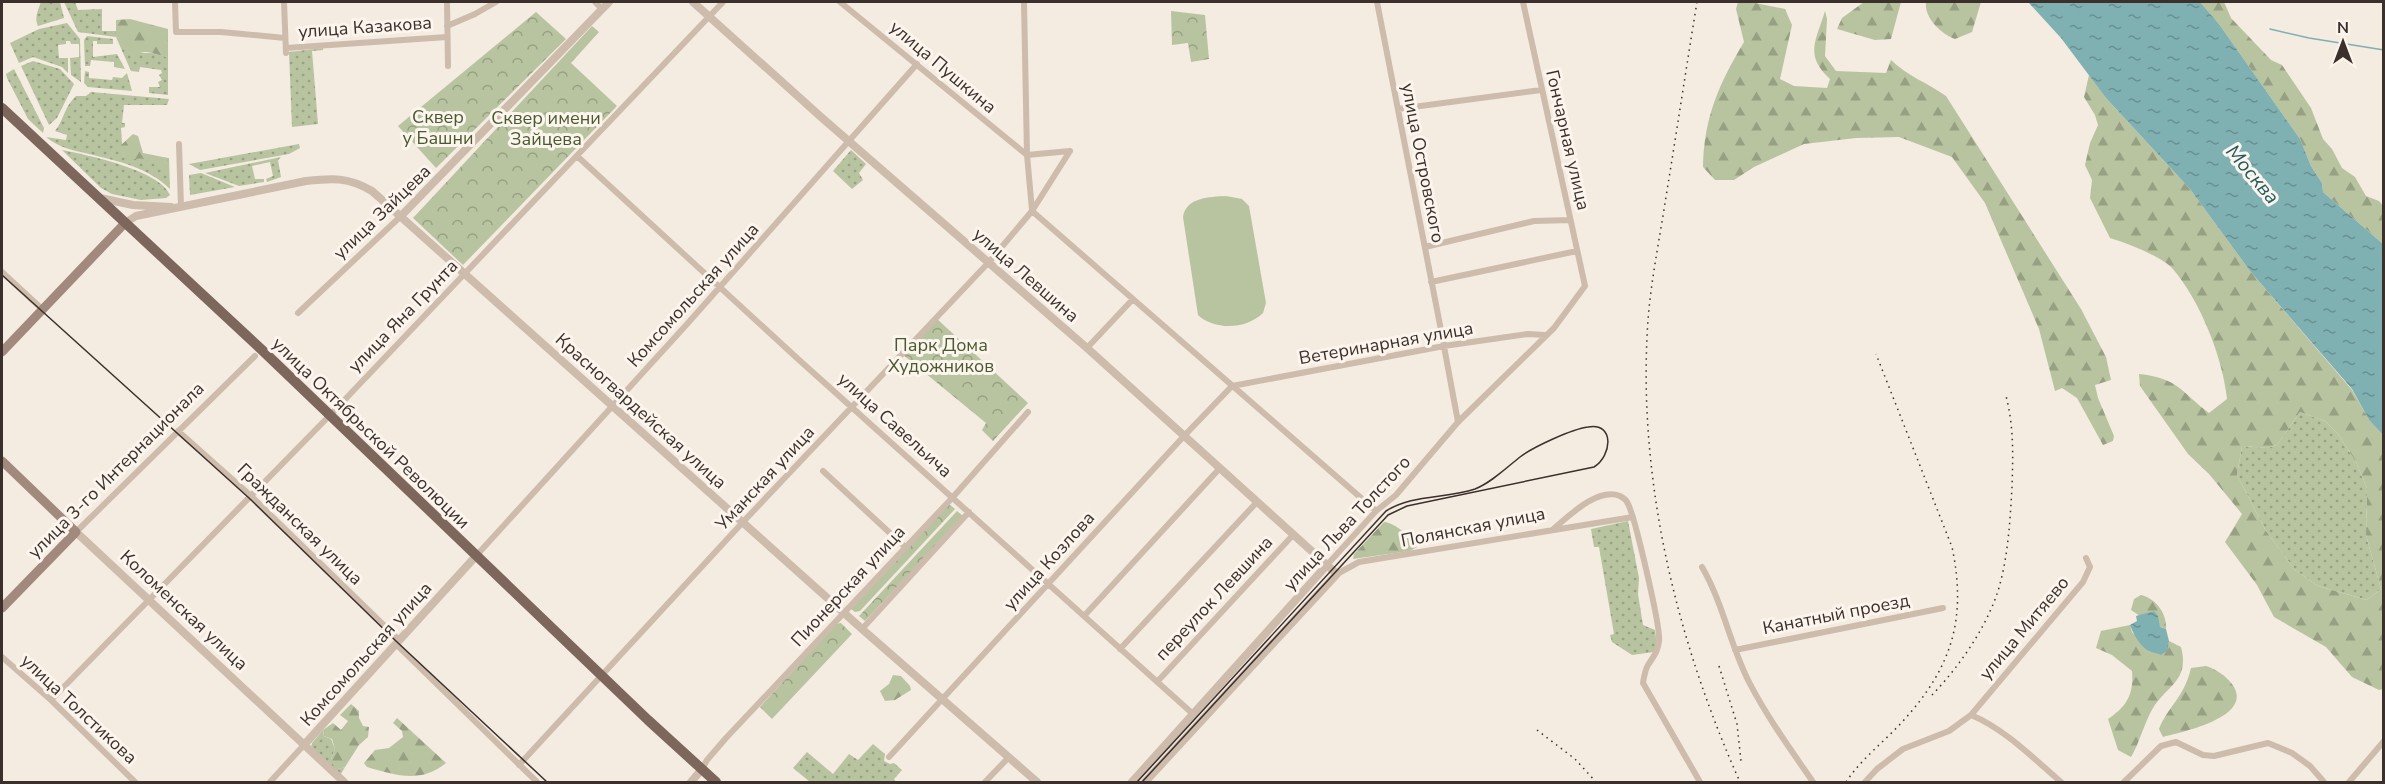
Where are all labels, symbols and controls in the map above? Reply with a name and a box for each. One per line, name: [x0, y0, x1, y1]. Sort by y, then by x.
street label: улица Казакова: [297, 10, 433, 44]
north arrow: [2313, 12, 2373, 72]
street label: улица Пушкина: [885, 15, 1001, 119]
text: N: [2337, 17, 2349, 39]
street label: Гончарная улица: [1540, 67, 1596, 213]
street label: улица Островского: [1396, 81, 1450, 245]
park label: Сквер у Башни: [402, 105, 474, 150]
park label: Сквер имени Зайцева: [491, 106, 601, 151]
water label: Москва: [2220, 139, 2285, 210]
street label: улица Зайцева: [328, 159, 436, 265]
street label: Комсомольская улица: [622, 218, 764, 372]
street label: улица Левшина: [968, 222, 1084, 328]
street label: улица Яна Грунта: [343, 254, 463, 378]
street label: Ветеринарная улица: [1297, 316, 1475, 370]
street label: Красногвардейская улица: [550, 328, 732, 494]
street label: улица Октябрьской Революции: [267, 332, 475, 534]
park label: Парк Дома Художников: [888, 333, 994, 378]
street label: улица Савельича: [833, 367, 957, 483]
street label: улица 3-го Интернационала: [23, 377, 209, 563]
street label: Уманская улица: [709, 420, 820, 536]
street label: улица Льва Толстого: [1278, 450, 1416, 596]
street label: Гражданская улица: [232, 458, 368, 590]
street label: Полянская улица: [1399, 501, 1547, 553]
street label: улица Козлова: [998, 506, 1100, 616]
street label: Пионерская улица: [786, 520, 910, 652]
street label: переулок Левшина: [1150, 531, 1278, 665]
street label: Коломенская улица: [115, 544, 253, 676]
street label: улица Митяево: [1974, 571, 2074, 685]
street label: Комсомольская улица: [295, 577, 437, 731]
street label: Канатный проезд: [1760, 588, 1912, 640]
street label: улица Толстикова: [16, 649, 142, 769]

